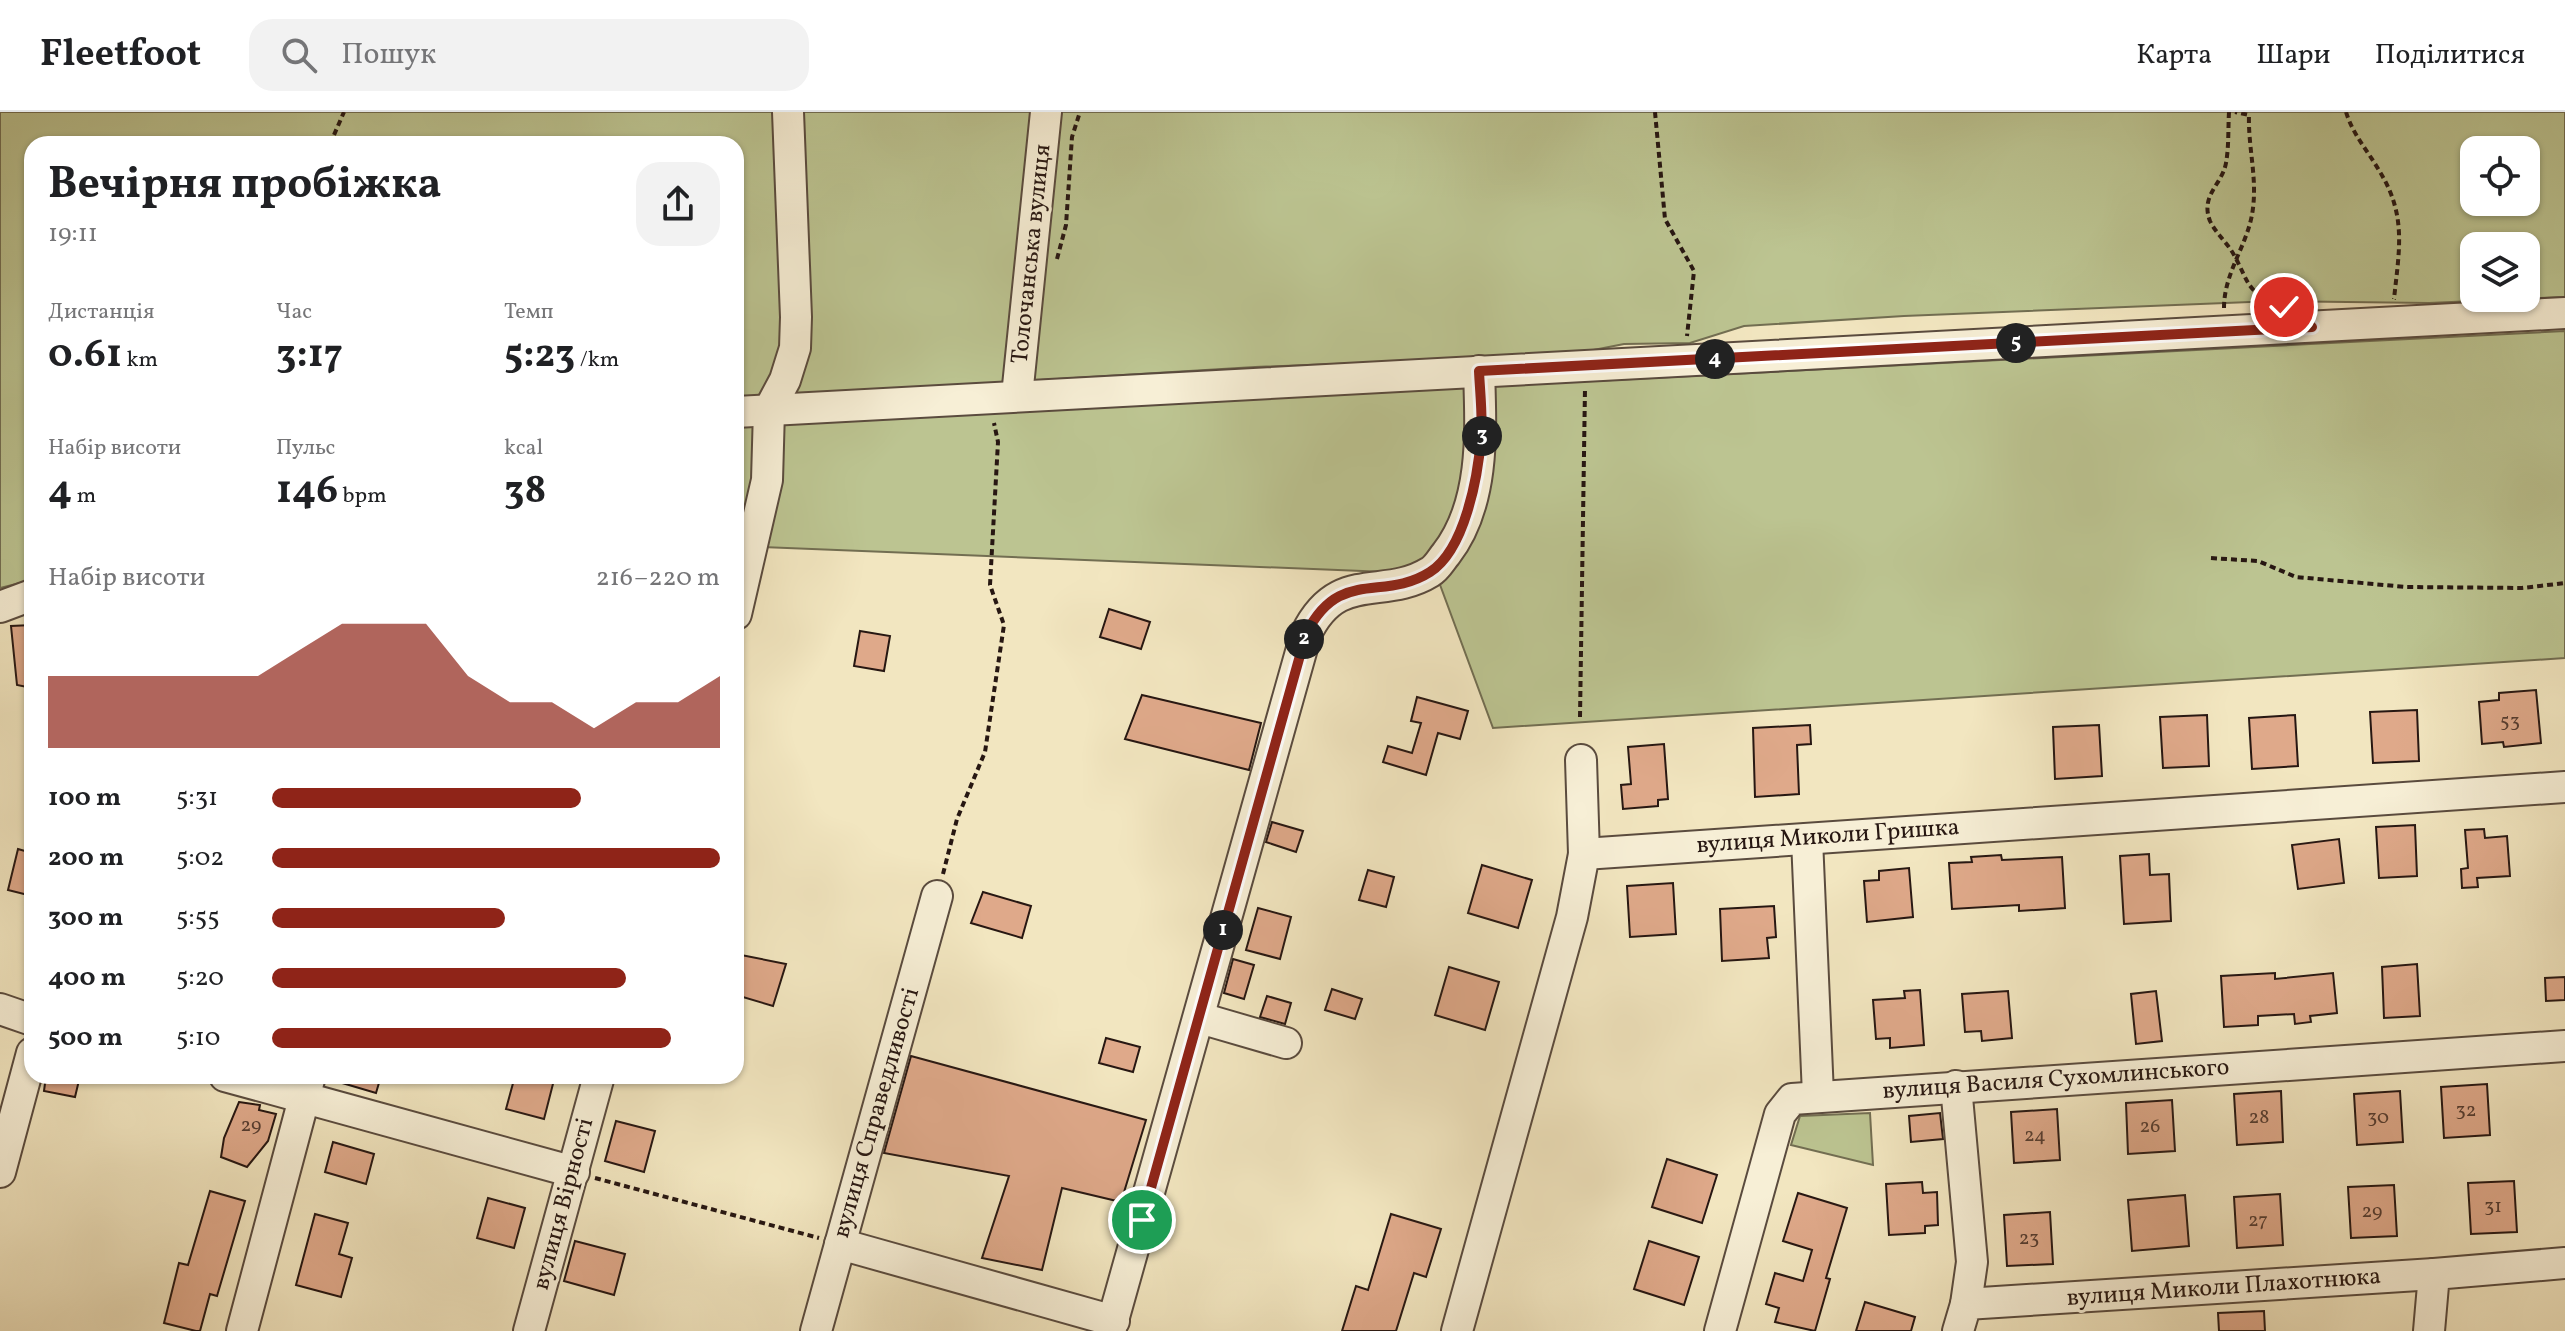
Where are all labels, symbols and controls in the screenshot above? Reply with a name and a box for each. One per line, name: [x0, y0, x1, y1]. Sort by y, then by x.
search box: [249, 19, 809, 91]
text: Fleetfoot: [40, 29, 201, 82]
icon: search: [277, 33, 321, 77]
text: Пошук: [341, 34, 436, 76]
text: Карта: [2136, 36, 2212, 75]
text: Шари: [2256, 36, 2331, 75]
text: Поділитися: [2375, 36, 2525, 75]
map controls: [2460, 136, 2540, 312]
button: locate: [2460, 136, 2540, 216]
street label: Толочанська вулиця: [1004, 142, 1060, 366]
text: Вечірня пробіжка: [48, 155, 442, 216]
button: share: [636, 162, 720, 246]
text: 19:11: [48, 216, 98, 252]
button: layers: [2460, 232, 2540, 312]
pin: [2250, 273, 2318, 341]
icon: check: [2262, 285, 2306, 329]
text: Дистанція: [48, 297, 154, 328]
text: Час: [276, 297, 312, 328]
text: Темп: [504, 297, 554, 328]
pin: 5: [1996, 323, 2036, 363]
text: 5: [2011, 327, 2021, 358]
text: 0.61: [48, 328, 122, 384]
text: 3:17: [276, 328, 343, 384]
text: 5:23: [504, 328, 575, 384]
pin: 4: [1695, 339, 1735, 379]
text: 4: [1708, 343, 1722, 374]
text: km: [122, 345, 158, 376]
text: /km: [575, 345, 619, 376]
pin: 3: [1462, 416, 1502, 456]
text: 3: [1476, 420, 1488, 451]
text: Набір висоти: [48, 433, 181, 464]
text: Пульс: [276, 433, 335, 464]
text: kcal: [504, 433, 543, 464]
text: 4: [48, 464, 72, 520]
text: 146: [276, 464, 338, 520]
text: 38: [504, 464, 546, 520]
text: m: [72, 481, 96, 512]
text: bpm: [338, 481, 387, 512]
text: Набір висоти: [48, 560, 205, 596]
text: 216–220 m: [596, 560, 720, 596]
pin: 2: [1284, 619, 1324, 659]
text: 2: [1298, 623, 1310, 654]
house number: 53: [2500, 708, 2520, 736]
text: 100 m: [48, 780, 121, 816]
text: 5:31: [176, 780, 218, 816]
street label: вулиця Миколи Гришка: [1695, 811, 1961, 863]
text: 200 m: [48, 840, 124, 876]
text: 5:02: [176, 840, 224, 876]
text: 300 m: [48, 900, 124, 936]
text: 5:55: [176, 900, 220, 936]
pin: 1: [1203, 910, 1243, 950]
text: 1: [1219, 914, 1227, 945]
text: 400 m: [48, 960, 126, 996]
text: 5:20: [176, 960, 224, 996]
street label: вулиця Справедливості: [825, 984, 929, 1242]
text: 500 m: [48, 1020, 123, 1056]
text: 5:10: [176, 1020, 220, 1056]
street label: вулиця Василя Сухомлинського: [1881, 1051, 2231, 1109]
house number: 32: [2456, 1097, 2477, 1125]
house number: 28: [2249, 1104, 2269, 1132]
house number: 30: [2367, 1104, 2389, 1132]
house number: 29: [241, 1112, 261, 1140]
house number: 26: [2140, 1113, 2160, 1141]
street label: вулиця Вірності: [525, 1114, 603, 1294]
house number: 24: [2024, 1122, 2046, 1150]
pin: [1108, 1186, 1176, 1254]
house number: 31: [2484, 1193, 2502, 1221]
icon: arrive: [1120, 1198, 1164, 1242]
house number: 29: [2362, 1198, 2382, 1226]
house number: 27: [2248, 1207, 2268, 1235]
house number: 23: [2019, 1225, 2039, 1253]
street label: вулиця Миколи Плахотнюка: [2066, 1260, 2382, 1316]

